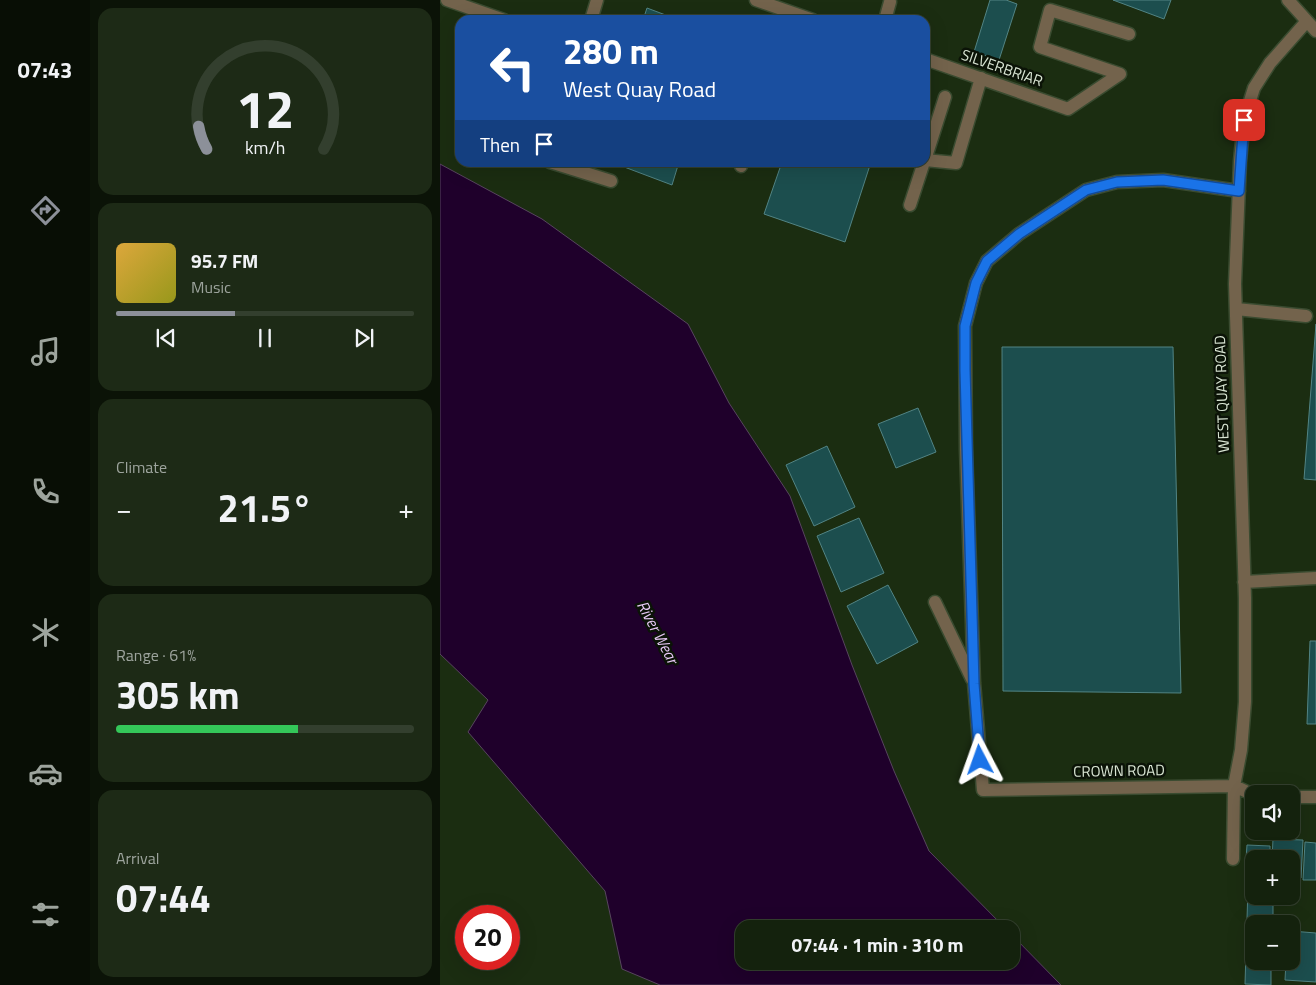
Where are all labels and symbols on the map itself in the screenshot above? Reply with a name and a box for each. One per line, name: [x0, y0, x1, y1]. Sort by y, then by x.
street label: SILVERBRIAR: [958, 43, 1046, 92]
pin: [1223, 99, 1265, 141]
street label: WEST QUAY ROAD: [1208, 335, 1235, 453]
water label: River Wear: [631, 596, 686, 670]
position arrow: [953, 733, 1005, 785]
street label: CROWN ROAD: [1073, 758, 1165, 783]
speed limit sign: 20: [455, 905, 520, 970]

